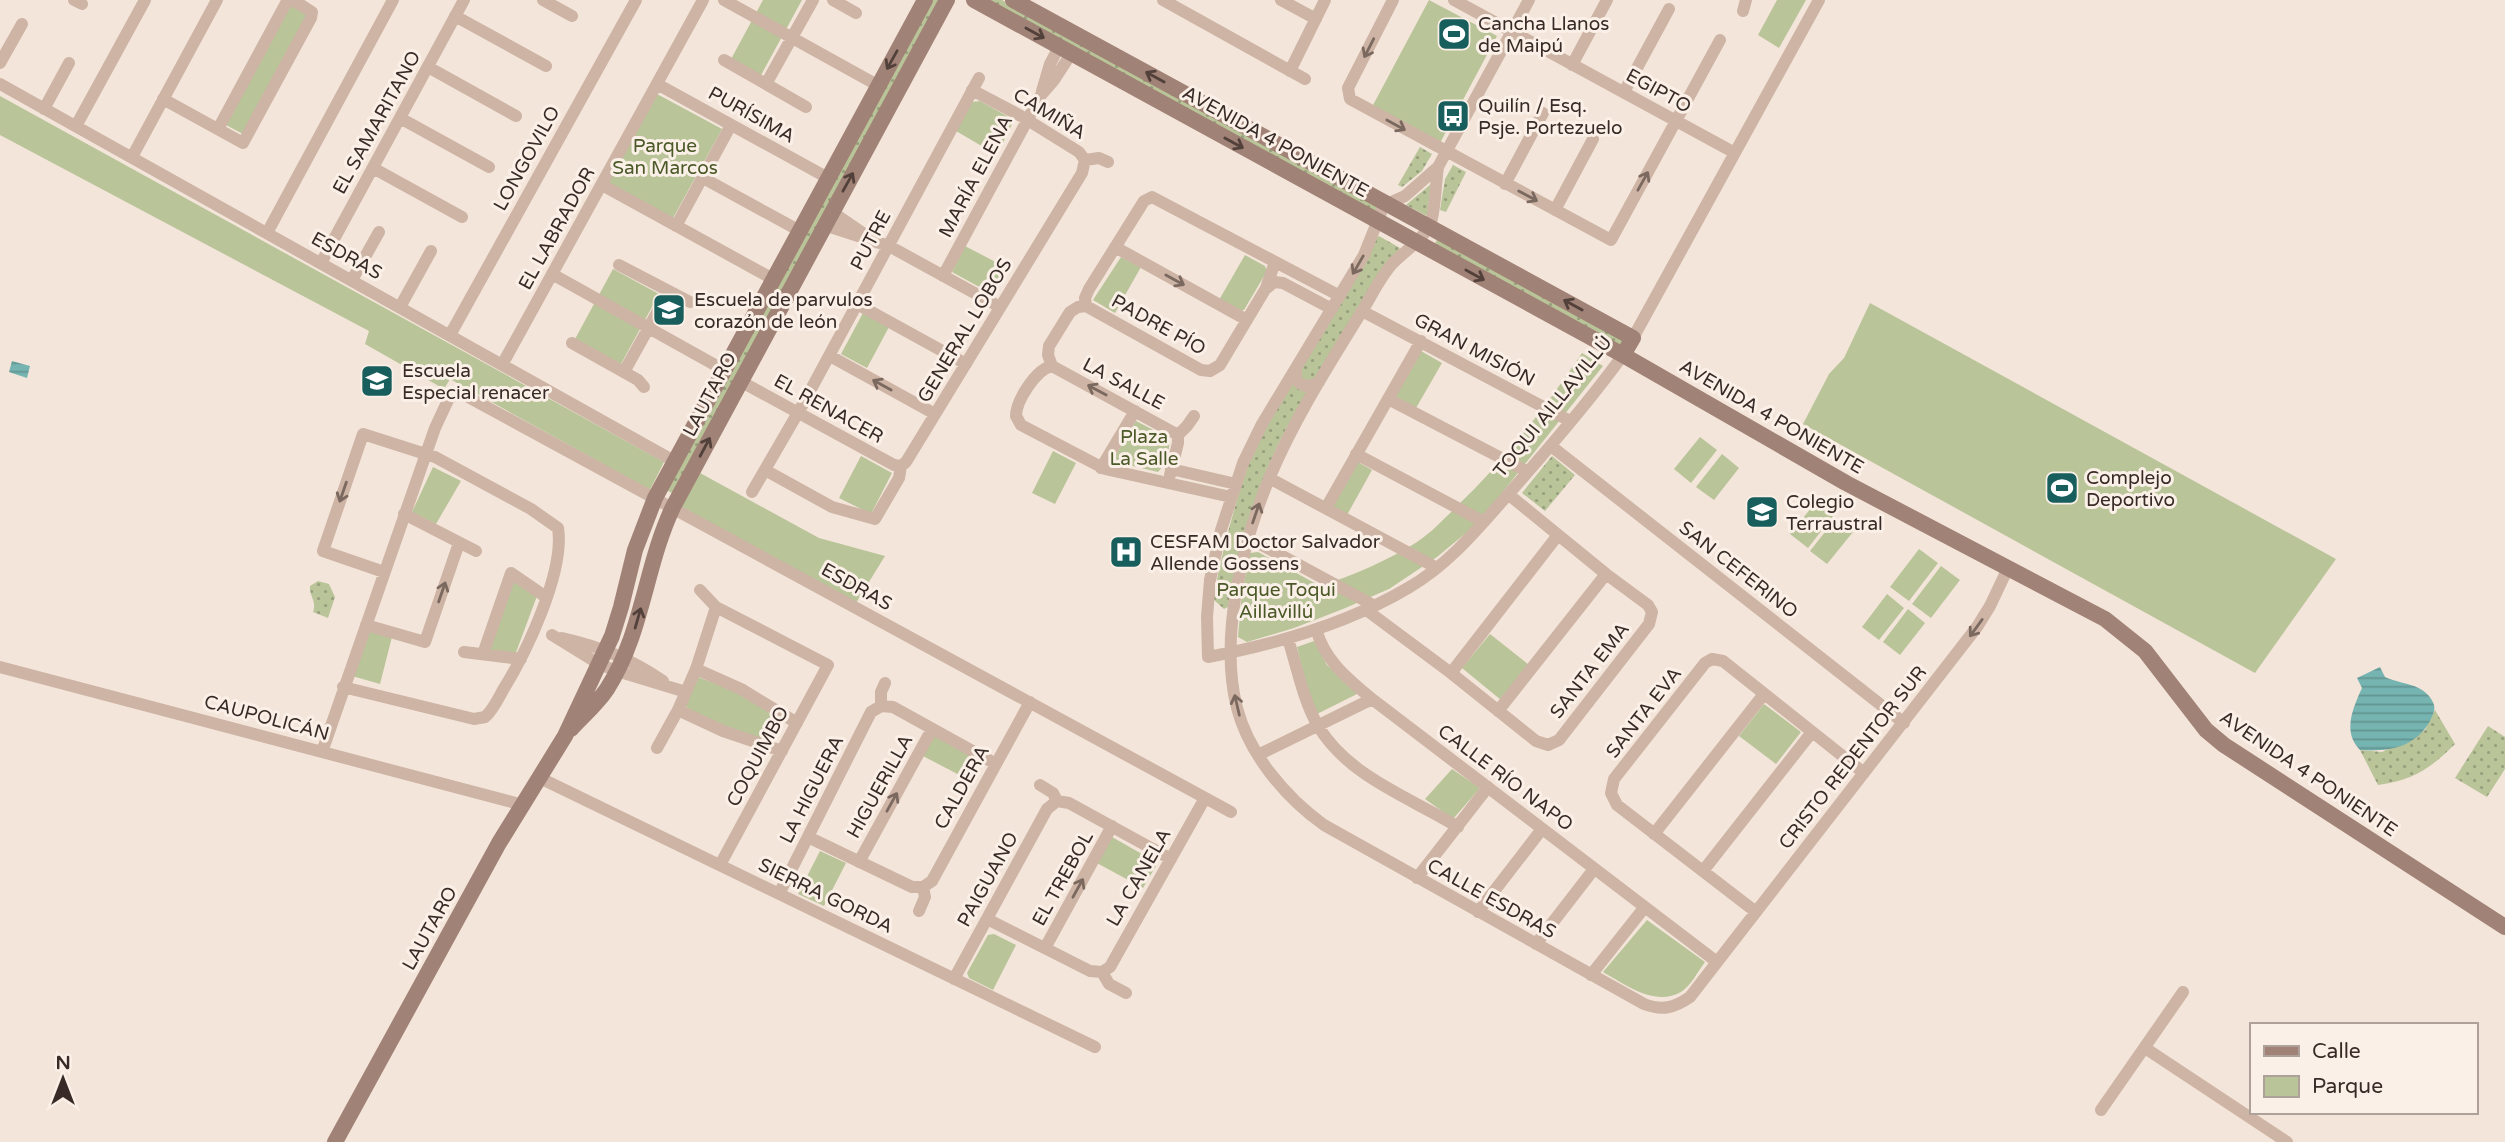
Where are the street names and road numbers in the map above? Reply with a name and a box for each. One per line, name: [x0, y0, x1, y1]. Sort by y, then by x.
street label: EL SAMARITANO: [328, 47, 425, 198]
street label: EGIPTO: [1622, 64, 1695, 118]
street label: PURÍSIMA: [704, 81, 799, 148]
street label: AVENIDA 4 PONIENTE: [1179, 82, 1372, 202]
street label: CAMIÑA: [1009, 83, 1090, 144]
street label: LONGOVILO: [489, 102, 565, 215]
street label: MARÍA ELENA: [934, 111, 1017, 241]
street label: EL LABRADOR: [514, 163, 600, 294]
street label: PUTRE: [846, 207, 896, 274]
street label: ESDRAS: [307, 227, 386, 284]
street label: GENERAL LOBOS: [913, 254, 1017, 407]
street label: PADRE PÍO: [1107, 289, 1210, 360]
street label: GRAN MISIÓN: [1410, 308, 1539, 391]
street label: TOQUI AILLAVILLÚ: [1488, 331, 1617, 482]
street label: LAUTARO: [679, 349, 741, 440]
street label: LA SALLE: [1079, 353, 1168, 415]
street label: AVENIDA 4 PONIENTE: [1675, 355, 1868, 479]
street label: EL RENACER: [770, 370, 887, 448]
street label: SAN CEFERINO: [1675, 517, 1802, 623]
street label: ESDRAS: [817, 558, 896, 615]
street label: SANTA EMA: [1546, 618, 1634, 723]
street label: CRISTO REDENTOR SUR: [1774, 662, 1931, 854]
street label: SANTA EVA: [1601, 663, 1686, 762]
street label: CAUPOLICÁN: [202, 690, 332, 745]
street label: COQUIMBO: [722, 703, 794, 810]
street label: AVENIDA 4 PONIENTE: [2216, 706, 2401, 841]
street label: CALLE RÍO NAPO: [1434, 719, 1578, 836]
street label: HIGUERILLA: [842, 731, 917, 842]
street label: LA HIGUERA: [775, 732, 848, 847]
street label: CALDERA: [930, 742, 994, 833]
street label: LA CANELA: [1102, 825, 1176, 930]
street label: EL TREBOL: [1028, 827, 1098, 930]
street label: PAIGUANO: [953, 828, 1023, 931]
street label: SIERRA GORDA: [755, 854, 896, 938]
street label: CALLE ESDRAS: [1423, 854, 1560, 943]
street label: LAUTARO: [398, 883, 462, 974]

